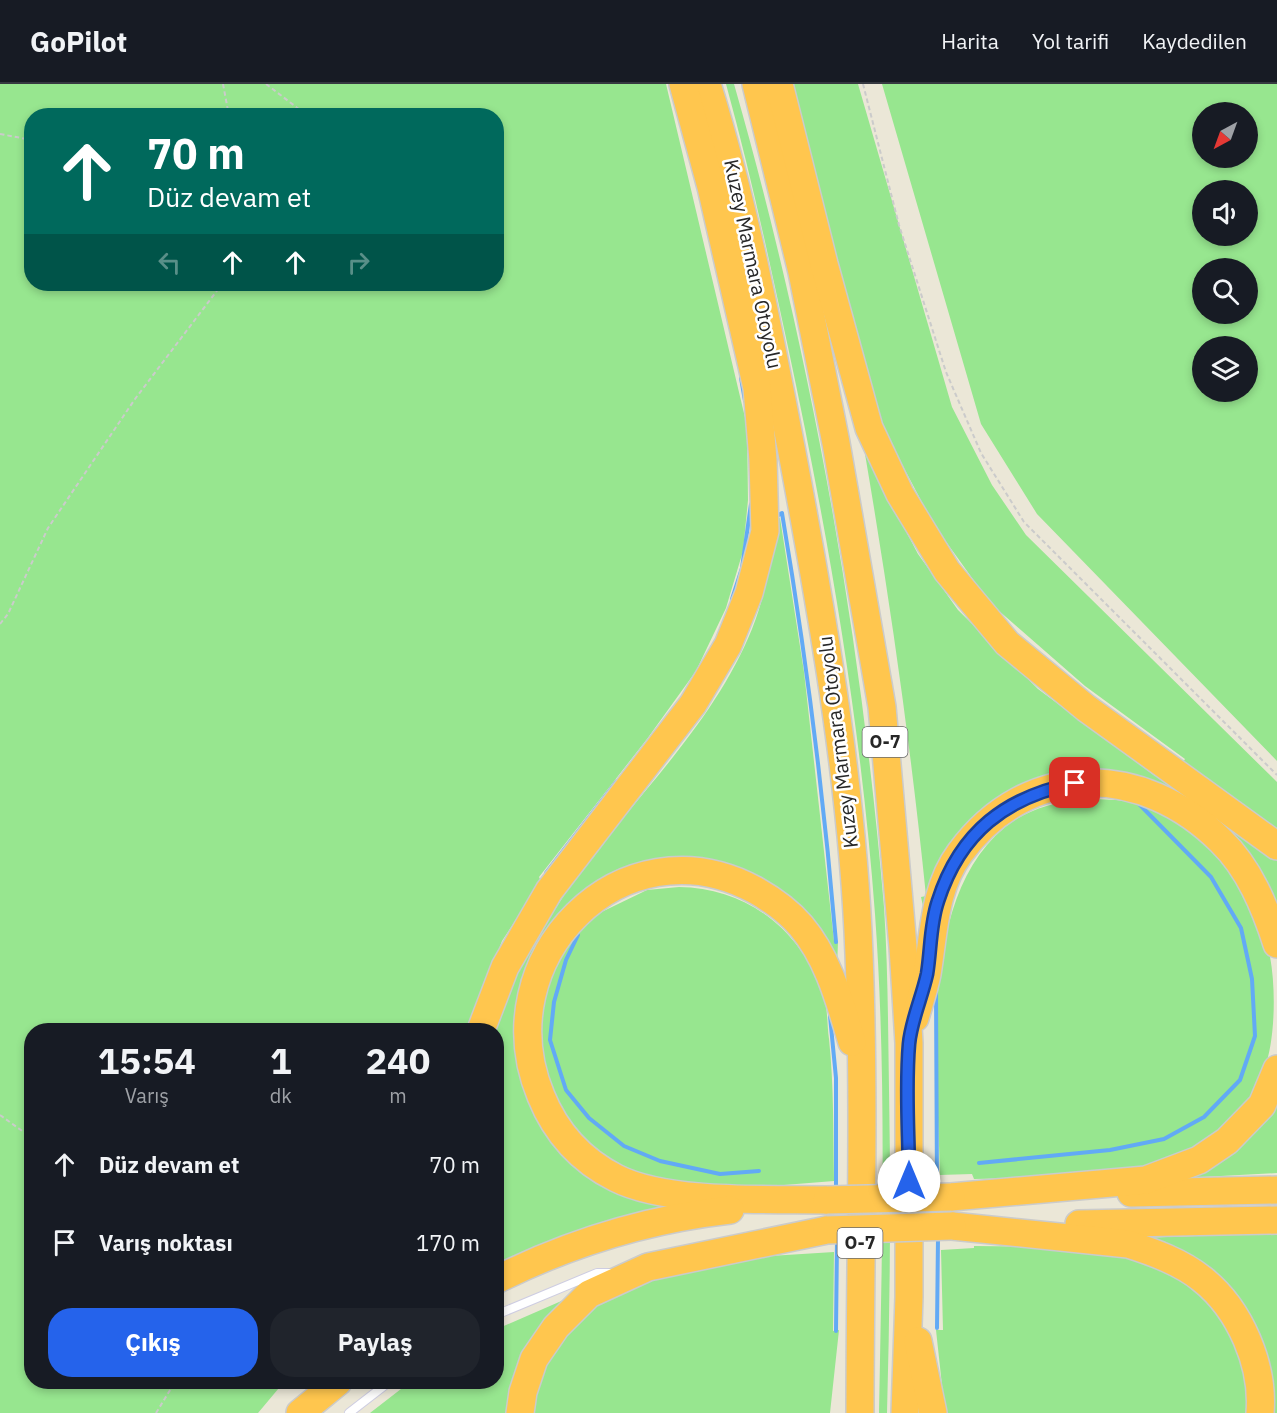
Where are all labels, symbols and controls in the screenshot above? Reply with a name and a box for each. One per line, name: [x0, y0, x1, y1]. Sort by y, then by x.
text: GoPilot: [30, 23, 127, 60]
text: Harita: [941, 27, 999, 55]
text: Yol tarifi: [1032, 27, 1109, 55]
text: Kaydedilen: [1142, 27, 1247, 55]
north arrow: [1192, 102, 1258, 168]
map controls: [1192, 102, 1258, 402]
text: 70 m: [147, 126, 245, 181]
icon: ahead: [48, 132, 126, 210]
street label: Kuzey Marmara Otoyolu: [718, 157, 789, 371]
text: Düz devam et: [147, 179, 311, 214]
button: sound: [1192, 180, 1258, 246]
icon: left: [153, 246, 186, 279]
icon: ahead: [216, 246, 249, 279]
icon: ahead: [279, 246, 312, 279]
icon: right: [342, 246, 375, 279]
button: search: [1192, 258, 1258, 324]
button: layers: [1192, 336, 1258, 402]
street label: Kuzey Marmara Otoyolu: [811, 634, 864, 850]
road number: O-7: [862, 727, 908, 757]
pin: [1049, 757, 1100, 808]
icon: arrive: [1058, 766, 1091, 799]
text: 15:54: [98, 1037, 196, 1084]
text: 1: [270, 1037, 292, 1084]
text: 240: [365, 1037, 430, 1084]
text: Varış: [125, 1082, 169, 1109]
text: dk: [270, 1082, 292, 1109]
text: m: [389, 1082, 407, 1109]
icon: ahead: [48, 1148, 81, 1181]
position arrow: [877, 1149, 941, 1213]
text: Düz devam et: [99, 1150, 239, 1179]
text: 70 m: [429, 1150, 480, 1179]
icon: arrive: [48, 1226, 81, 1259]
text: Varış noktası: [99, 1228, 233, 1257]
text: 170 m: [416, 1228, 480, 1257]
road number: O-7: [838, 1228, 882, 1258]
button: Çıkış: [48, 1308, 258, 1377]
button: Paylaş: [270, 1308, 480, 1377]

